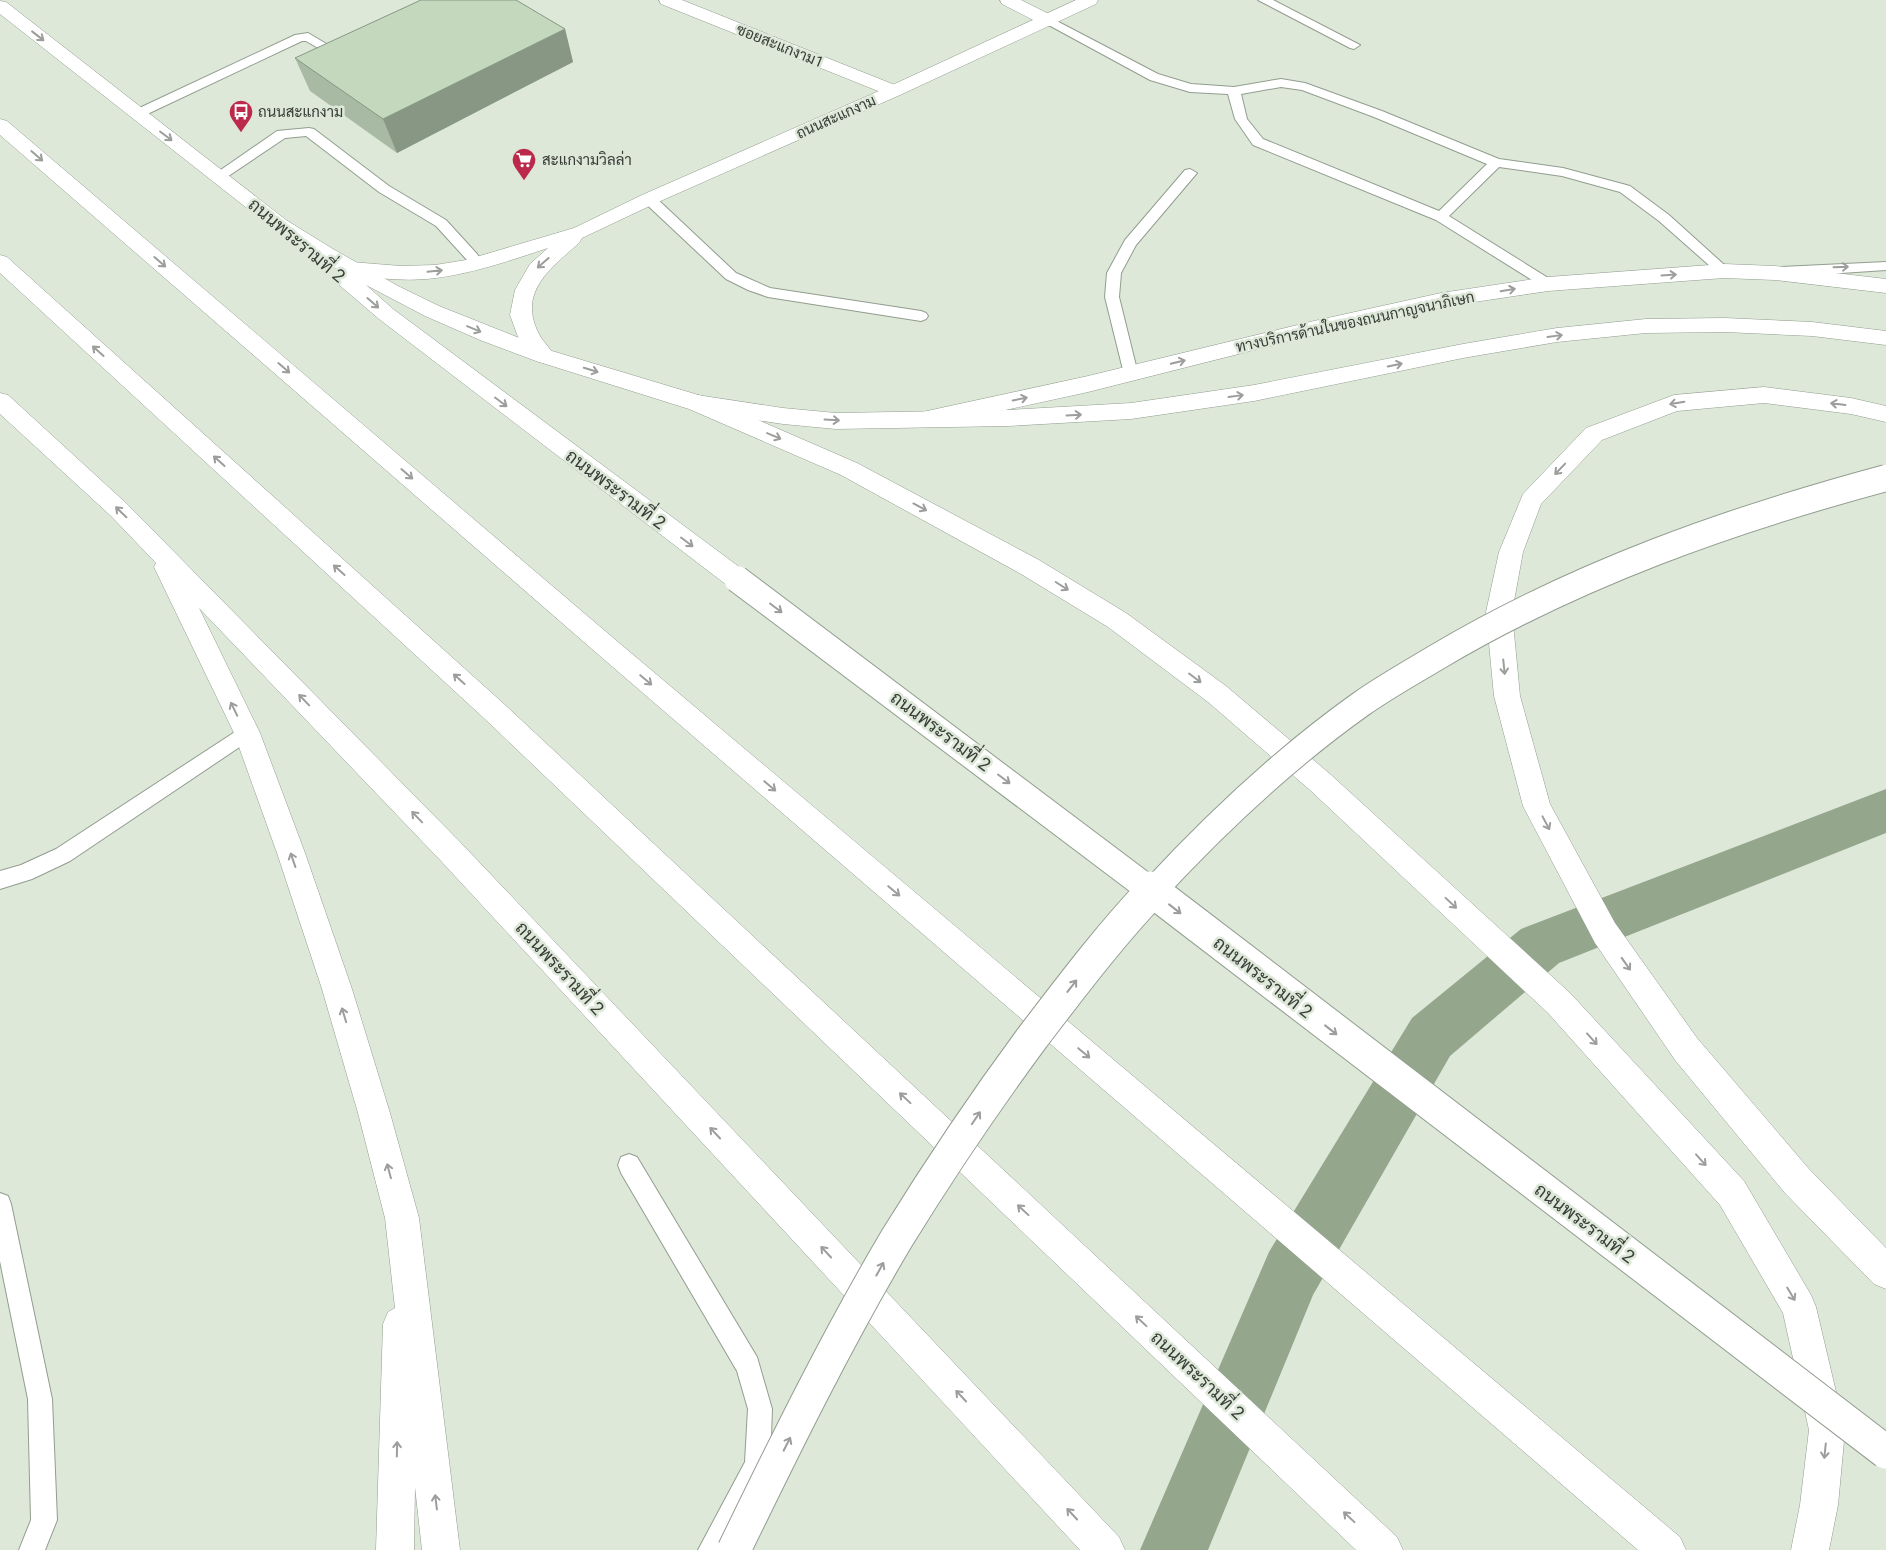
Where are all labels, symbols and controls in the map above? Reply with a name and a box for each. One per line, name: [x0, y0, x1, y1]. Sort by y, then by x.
street label: ซอยสะแกงาม1: [734, 20, 826, 72]
one-way arrow: [31, 30, 44, 41]
street label: ถนนสะแกงาม: [793, 91, 879, 143]
bus stop icon: ถนนสะแกงาม: [228, 99, 254, 133]
place label: ถนนสะแกงาม: [258, 103, 343, 121]
one-way arrow: [159, 131, 173, 141]
supermarket icon: สะแกงามวิลล่า: [511, 147, 537, 181]
place label: สะแกงามวิลล่า: [542, 150, 632, 169]
one-way arrow: [30, 151, 43, 162]
street label: ถนนพระรามที่ 2: [244, 190, 353, 286]
one-way arrow: [154, 256, 167, 268]
one-way arrow: [537, 258, 550, 269]
one-way arrow: [1833, 263, 1849, 272]
one-way arrow: [427, 266, 443, 276]
one-way arrow: [1661, 270, 1677, 279]
one-way arrow: [1499, 285, 1515, 295]
street label: ทางบริการด้านในของถนนกาญจนาภิเษก: [1234, 287, 1476, 356]
one-way arrow: [366, 297, 379, 308]
one-way arrow: [466, 326, 481, 335]
one-way arrow: [1547, 331, 1563, 341]
one-way arrow: [92, 345, 105, 357]
one-way arrow: [1170, 357, 1186, 366]
one-way arrow: [1387, 360, 1403, 369]
one-way arrow: [277, 362, 290, 374]
one-way arrow: [583, 366, 599, 376]
one-way arrow: [1227, 390, 1243, 400]
one-way arrow: [1011, 394, 1027, 403]
one-way arrow: [495, 397, 508, 408]
one-way arrow: [1669, 399, 1685, 409]
one-way arrow: [1831, 399, 1847, 409]
one-way arrow: [1066, 410, 1082, 419]
one-way arrow: [824, 416, 840, 425]
one-way arrow: [766, 431, 781, 441]
street label: ถนนพระรามที่ 2: [562, 441, 673, 533]
one-way arrow: [212, 455, 225, 466]
one-way arrow: [1554, 463, 1566, 476]
one-way arrow: [400, 468, 413, 480]
one-way arrow: [912, 502, 927, 512]
one-way arrow: [115, 506, 127, 518]
one-way arrow: [680, 537, 694, 547]
one-way arrow: [332, 564, 345, 576]
one-way arrow: [1054, 582, 1068, 592]
one-way arrow: [769, 603, 783, 613]
one-way arrow: [1499, 659, 1509, 675]
one-way arrow: [453, 673, 465, 685]
one-way arrow: [1188, 673, 1201, 684]
one-way arrow: [640, 675, 653, 686]
street label: ถนนพระรามที่ 2: [887, 683, 998, 775]
one-way arrow: [298, 693, 310, 706]
one-way arrow: [229, 702, 239, 717]
one-way arrow: [997, 774, 1011, 784]
one-way arrow: [763, 780, 776, 791]
one-way arrow: [411, 810, 423, 823]
one-way arrow: [1541, 816, 1551, 831]
one-way arrow: [288, 853, 297, 869]
one-way arrow: [887, 886, 900, 897]
one-way arrow: [1444, 896, 1457, 908]
one-way arrow: [1168, 903, 1181, 914]
street label: ถนนพระรามที่ 2: [512, 914, 612, 1019]
street label: ถนนพระรามที่ 2: [1209, 928, 1320, 1022]
one-way arrow: [1621, 957, 1631, 971]
one-way arrow: [1066, 980, 1077, 993]
one-way arrow: [339, 1007, 349, 1023]
one-way arrow: [1325, 1024, 1338, 1035]
one-way arrow: [1586, 1033, 1598, 1046]
one-way arrow: [1077, 1048, 1090, 1059]
one-way arrow: [898, 1092, 911, 1104]
one-way arrow: [972, 1111, 982, 1125]
one-way arrow: [709, 1127, 721, 1140]
one-way arrow: [1696, 1153, 1707, 1166]
one-way arrow: [384, 1163, 393, 1179]
street label: ถนนพระรามที่ 2: [1531, 1175, 1642, 1267]
one-way arrow: [1017, 1204, 1029, 1216]
one-way arrow: [820, 1245, 832, 1258]
one-way arrow: [875, 1262, 885, 1277]
one-way arrow: [1787, 1287, 1797, 1301]
one-way arrow: [1135, 1315, 1148, 1327]
street label: ถนนพระรามที่ 2: [1147, 1323, 1252, 1423]
one-way arrow: [955, 1389, 967, 1402]
one-way arrow: [782, 1436, 792, 1451]
one-way arrow: [393, 1441, 402, 1457]
one-way arrow: [1820, 1443, 1830, 1459]
one-way arrow: [431, 1494, 441, 1510]
one-way arrow: [1066, 1508, 1078, 1521]
one-way arrow: [1342, 1511, 1355, 1523]

